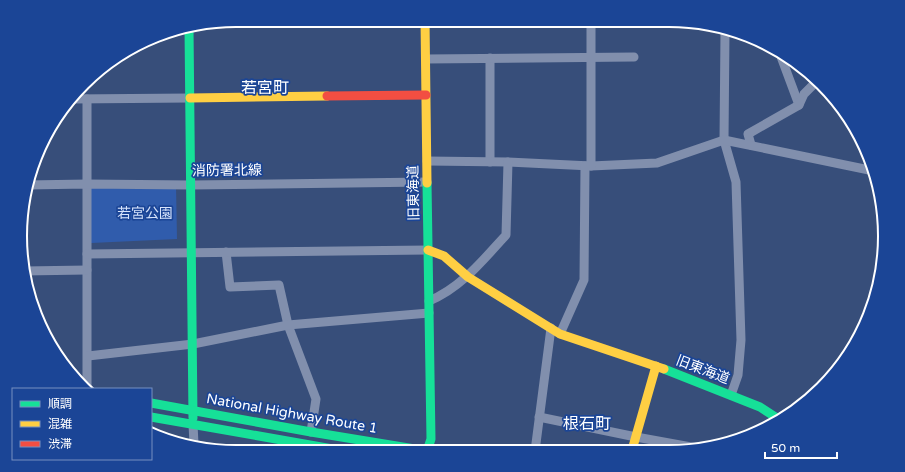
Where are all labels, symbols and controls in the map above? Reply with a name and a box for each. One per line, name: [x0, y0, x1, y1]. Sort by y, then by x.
district label: 若宮町: [241, 78, 289, 98]
street label: 消防署北線: [192, 161, 262, 180]
street label: 旧東海道: [405, 165, 422, 221]
park label: 若宮公園: [117, 205, 173, 222]
street label: 旧東海道: [674, 351, 732, 387]
legend: [12, 388, 152, 460]
street label: National Highway Route 1: [205, 390, 379, 437]
text: 順調: [48, 397, 72, 411]
district label: 根石町: [563, 414, 611, 434]
text: 混雑: [48, 417, 72, 431]
scale bar: [765, 434, 837, 460]
text: 渋滞: [48, 437, 72, 451]
text: 50 m: [771, 441, 800, 455]

